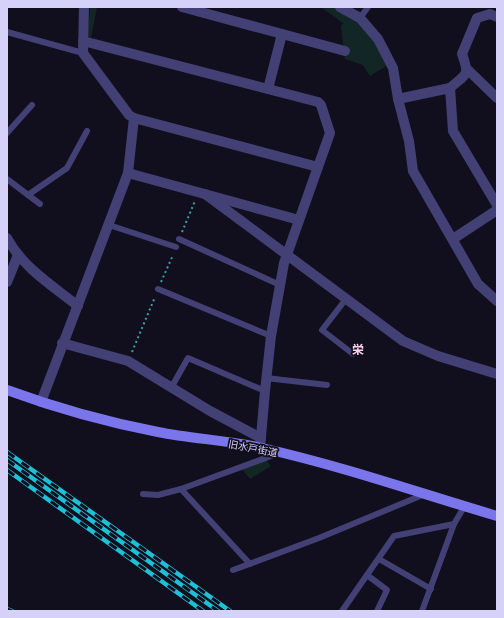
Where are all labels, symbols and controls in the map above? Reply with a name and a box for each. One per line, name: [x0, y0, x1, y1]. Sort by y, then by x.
district label: 栄: [352, 343, 364, 357]
street label: 旧水戸街道: [227, 438, 278, 460]

